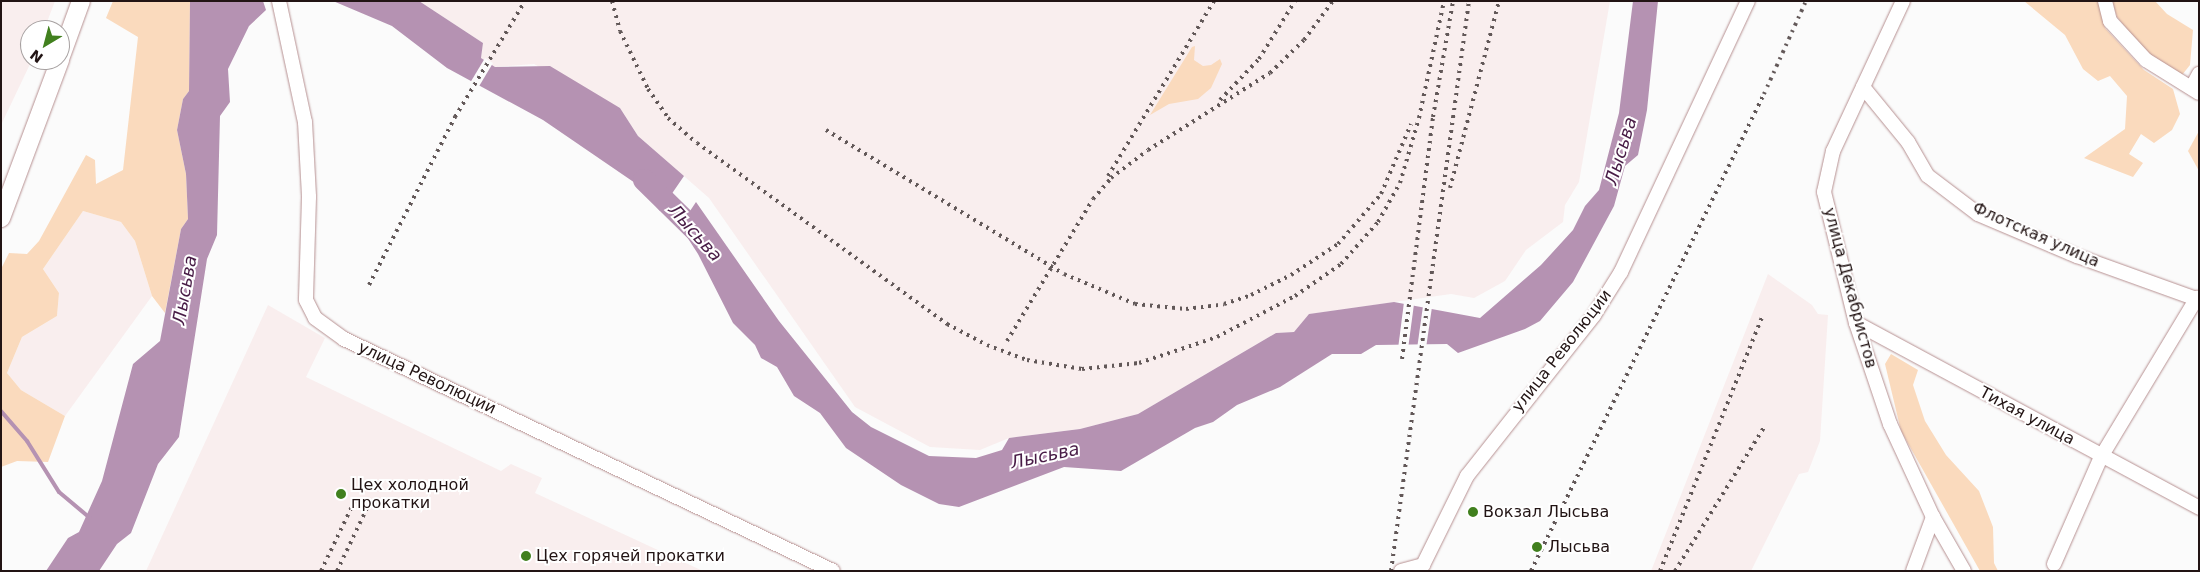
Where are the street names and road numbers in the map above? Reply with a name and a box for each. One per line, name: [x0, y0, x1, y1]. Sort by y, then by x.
street label: Флотская улица: [1970, 198, 2102, 272]
street label: улица Декабристов: [1819, 206, 1881, 370]
street label: улица Революции: [1508, 286, 1616, 416]
street label: улица Революции: [355, 338, 499, 418]
street label: Тихая улица: [1976, 383, 2078, 449]

